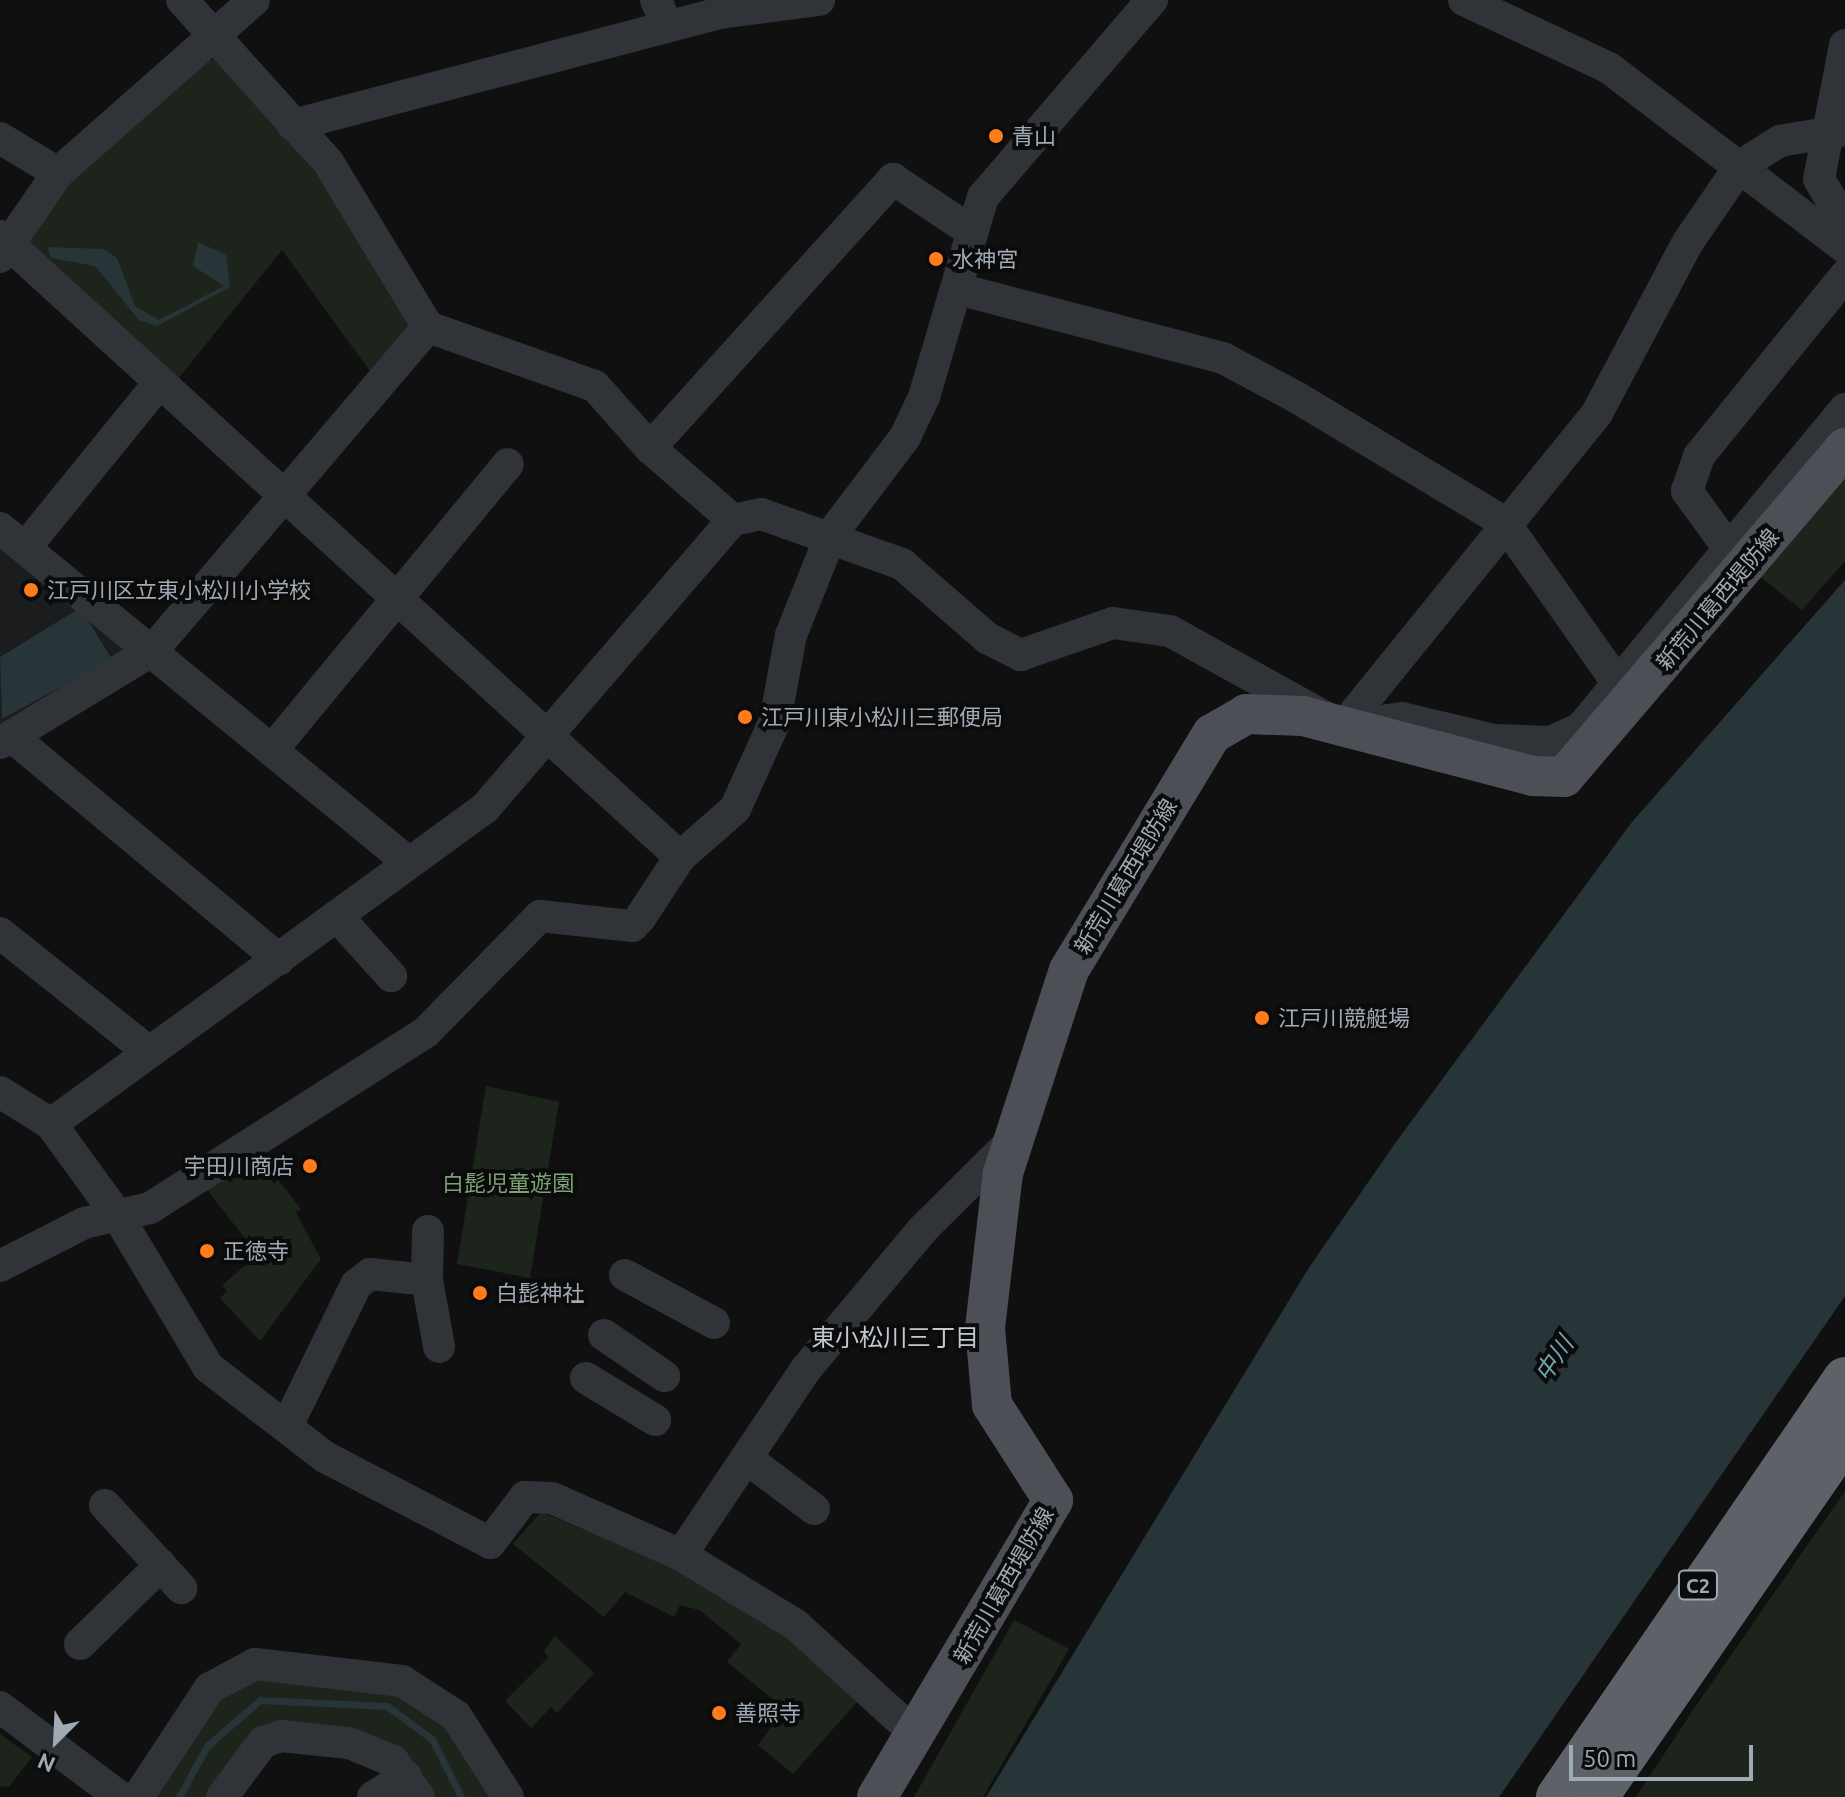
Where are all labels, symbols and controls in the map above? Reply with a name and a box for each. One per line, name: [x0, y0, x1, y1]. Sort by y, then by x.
place label: 青山: [1012, 123, 1056, 149]
marker: 青山: [987, 127, 1005, 145]
place label: 水神宮: [952, 246, 1018, 272]
marker: 水神宮: [927, 250, 945, 268]
street label: 新荒川葛西堤防線: [1650, 523, 1784, 675]
place label: 江戸川区立東小松川小学校: [47, 577, 311, 603]
marker: 江戸川区立東小松川小学校: [22, 581, 40, 599]
place label: 江戸川東小松川三郵便局: [761, 704, 1003, 730]
marker: 江戸川東小松川三郵便局: [736, 708, 754, 726]
street label: 新荒川葛西堤防線: [1068, 794, 1182, 958]
place label: 江戸川競艇場: [1278, 1005, 1410, 1031]
marker: 江戸川競艇場: [1253, 1009, 1271, 1027]
place label: 宇田川商店: [184, 1153, 294, 1179]
marker: 宇田川商店: [301, 1157, 319, 1175]
park label: 白髭児童遊園: [442, 1170, 574, 1196]
place label: 正徳寺: [223, 1238, 289, 1264]
marker: 正徳寺: [198, 1242, 216, 1260]
place label: 白髭神社: [496, 1280, 584, 1306]
marker: 白髭神社: [471, 1284, 489, 1302]
district label: 東小松川三丁目: [811, 1324, 979, 1352]
water label: 中川: [1529, 1331, 1579, 1387]
street label: 新荒川葛西堤防線: [948, 1502, 1058, 1668]
road number: C2: [1676, 1569, 1720, 1601]
place label: 善照寺: [735, 1700, 801, 1726]
north arrow: [16, 1701, 96, 1781]
marker: 善照寺: [710, 1704, 728, 1722]
scale bar: [1573, 1729, 1757, 1779]
text: 50 m: [1583, 1745, 1636, 1772]
text: N: [33, 1749, 59, 1778]

